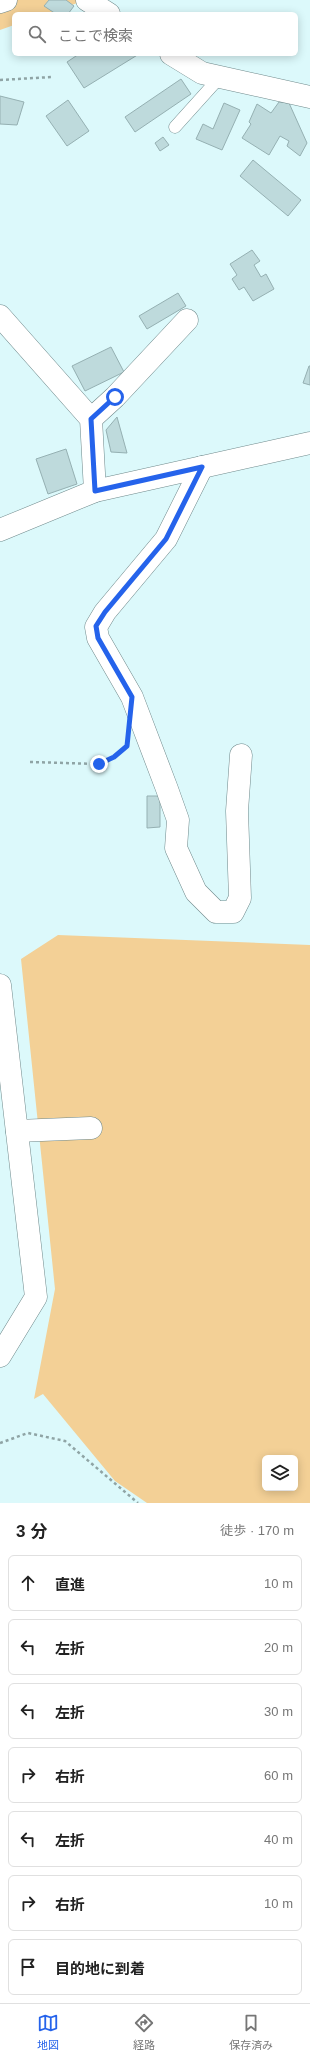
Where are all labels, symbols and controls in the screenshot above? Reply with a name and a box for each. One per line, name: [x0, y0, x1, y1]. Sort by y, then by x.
search box: [12, 12, 298, 56]
icon: search: [26, 23, 48, 45]
text: ここで検索: [58, 27, 133, 44]
route start: [106, 388, 124, 406]
route end: [90, 755, 108, 773]
map controls: [262, 1455, 298, 1491]
button: layers: [262, 1455, 298, 1491]
text: 3 分: [16, 1522, 47, 1541]
text: 徒歩 · 170 m: [220, 1523, 294, 1538]
icon: ahead: [17, 1572, 39, 1594]
text: 直進: [55, 1576, 85, 1593]
text: 10 m: [264, 1576, 293, 1591]
icon: left: [17, 1636, 39, 1658]
text: 左折: [55, 1640, 85, 1657]
text: 20 m: [264, 1640, 293, 1655]
icon: left: [17, 1700, 39, 1722]
text: 左折: [55, 1704, 85, 1721]
text: 30 m: [264, 1704, 293, 1719]
icon: right: [17, 1764, 39, 1786]
text: 右折: [55, 1768, 85, 1785]
text: 60 m: [264, 1768, 293, 1783]
icon: left: [17, 1828, 39, 1850]
text: 左折: [55, 1832, 85, 1849]
text: 40 m: [264, 1832, 293, 1847]
icon: right: [17, 1892, 39, 1914]
text: 右折: [55, 1896, 85, 1913]
text: 10 m: [264, 1896, 293, 1911]
icon: arrive: [17, 1956, 39, 1978]
text: 目的地に到着: [55, 1960, 145, 1977]
tab: 地図: [37, 2012, 59, 2052]
tab: 経路: [133, 2012, 155, 2052]
tab: 保存済み: [229, 2012, 273, 2052]

